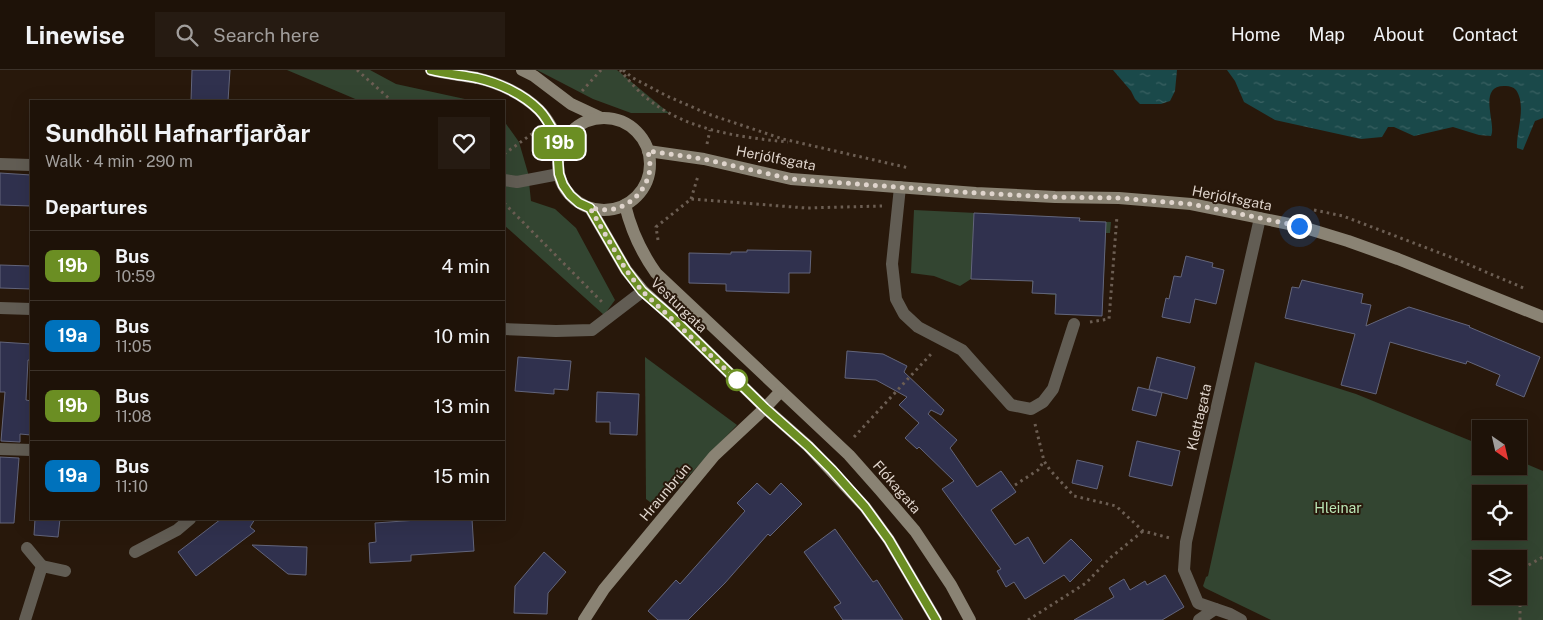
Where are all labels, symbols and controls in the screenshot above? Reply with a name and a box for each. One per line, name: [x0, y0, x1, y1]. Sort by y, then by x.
search box: [155, 12, 505, 57]
text: Linewise: [25, 21, 125, 49]
icon: search: [173, 21, 201, 49]
text: Search here: [213, 24, 320, 46]
text: Home: [1231, 24, 1281, 45]
text: Map: [1309, 24, 1345, 45]
text: About: [1373, 24, 1424, 45]
text: Contact: [1452, 24, 1518, 45]
button: heart: [438, 117, 490, 169]
text: Sundhöll Hafnarfjarðar: [45, 119, 310, 147]
line badge: 19b: [530, 127, 588, 159]
text: 19b: [544, 132, 574, 153]
street label: Herjólfsgata: [735, 142, 817, 174]
text: Walk · 4 min · 290 m: [45, 152, 193, 171]
street label: Herjólfsgata: [1191, 182, 1273, 214]
text: Departures: [45, 196, 148, 218]
your location: [1287, 214, 1312, 239]
text: Bus: [115, 245, 149, 267]
text: 19b: [57, 255, 88, 276]
text: 4 min: [441, 255, 490, 277]
text: 10:59: [115, 267, 155, 286]
street label: Vesturgata: [648, 274, 710, 336]
text: Bus: [115, 315, 149, 337]
text: 19a: [58, 325, 87, 346]
text: 10 min: [434, 325, 490, 347]
text: 11:05: [115, 337, 152, 356]
unlabelled marker: [726, 369, 748, 391]
street label: Klettagata: [1184, 382, 1214, 452]
text: Bus: [115, 385, 149, 407]
text: 19b: [57, 395, 88, 416]
text: 13 min: [433, 395, 490, 417]
text: 11:08: [115, 407, 152, 426]
north arrow: [1472, 420, 1528, 475]
map controls: [1472, 420, 1527, 605]
text: Bus: [115, 455, 149, 477]
street label: Flókagata: [870, 457, 924, 517]
street label: Hraunbrún: [636, 460, 694, 524]
text: 19a: [58, 465, 87, 486]
text: 15 min: [433, 465, 490, 487]
text: 11:10: [115, 477, 148, 496]
button: locate: [1472, 485, 1527, 540]
park label: Hleinar: [1314, 500, 1362, 516]
button: layers: [1472, 550, 1527, 605]

